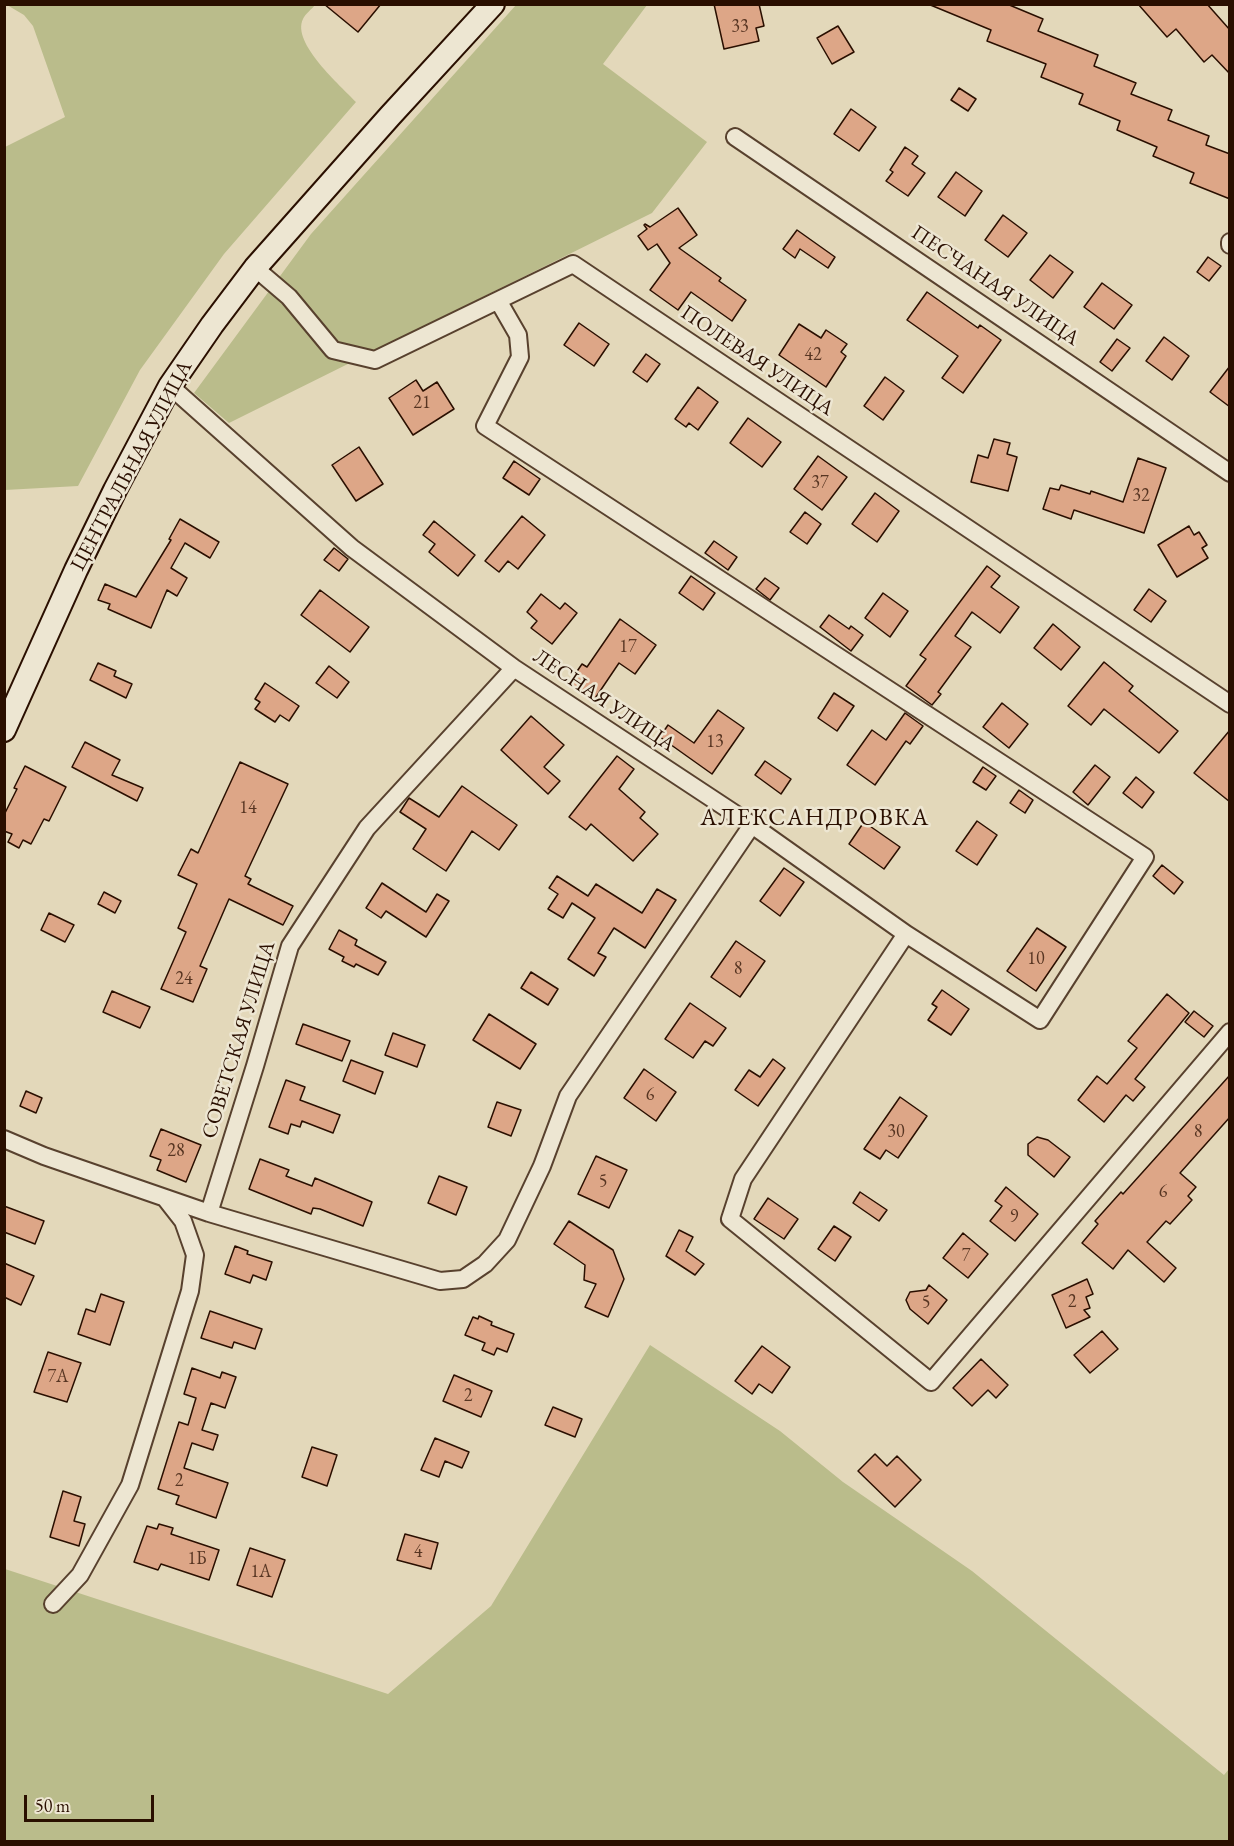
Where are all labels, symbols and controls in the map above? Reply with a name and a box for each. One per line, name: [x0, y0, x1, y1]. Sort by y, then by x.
house number: 33: [731, 16, 749, 38]
street label: ПЕСЧАНАЯ УЛИЦА: [906, 220, 1084, 352]
street label: ПОЛЕВАЯ УЛИЦА: [676, 300, 838, 422]
house number: 42: [804, 344, 822, 366]
street label: ЦЕНТРАЛЬНАЯ УЛИЦА: [66, 357, 198, 575]
house number: 21: [413, 392, 431, 414]
house number: 37: [811, 472, 829, 494]
house number: 32: [1132, 485, 1150, 507]
house number: 17: [619, 636, 637, 658]
street label: ЛЕСНАЯ УЛИЦА: [528, 644, 680, 758]
house number: 13: [706, 731, 724, 753]
house number: 14: [239, 797, 257, 819]
district label: АЛЕКСАНДРОВКА: [700, 804, 930, 832]
street label: СОВЕТСКАЯ УЛИЦА: [197, 938, 281, 1142]
house number: 10: [1027, 948, 1045, 970]
house number: 8: [734, 958, 742, 980]
house number: 24: [175, 968, 193, 990]
house number: 6: [646, 1084, 654, 1106]
house number: 30: [887, 1121, 905, 1143]
house number: 8: [1194, 1121, 1202, 1143]
house number: 28: [167, 1140, 185, 1162]
house number: 5: [599, 1171, 607, 1193]
house number: 6: [1159, 1181, 1167, 1203]
house number: 9: [1010, 1206, 1018, 1228]
house number: 7: [962, 1245, 970, 1267]
house number: 2: [1068, 1291, 1076, 1313]
house number: 5: [922, 1292, 930, 1314]
house number: 7А: [47, 1366, 69, 1388]
house number: 2: [464, 1385, 472, 1407]
house number: 2: [175, 1470, 183, 1492]
house number: 4: [414, 1541, 422, 1563]
house number: 1Б: [187, 1548, 207, 1570]
house number: 1А: [250, 1561, 272, 1583]
scale bar: [27, 1783, 158, 1821]
text: 50 m: [35, 1794, 70, 1817]

